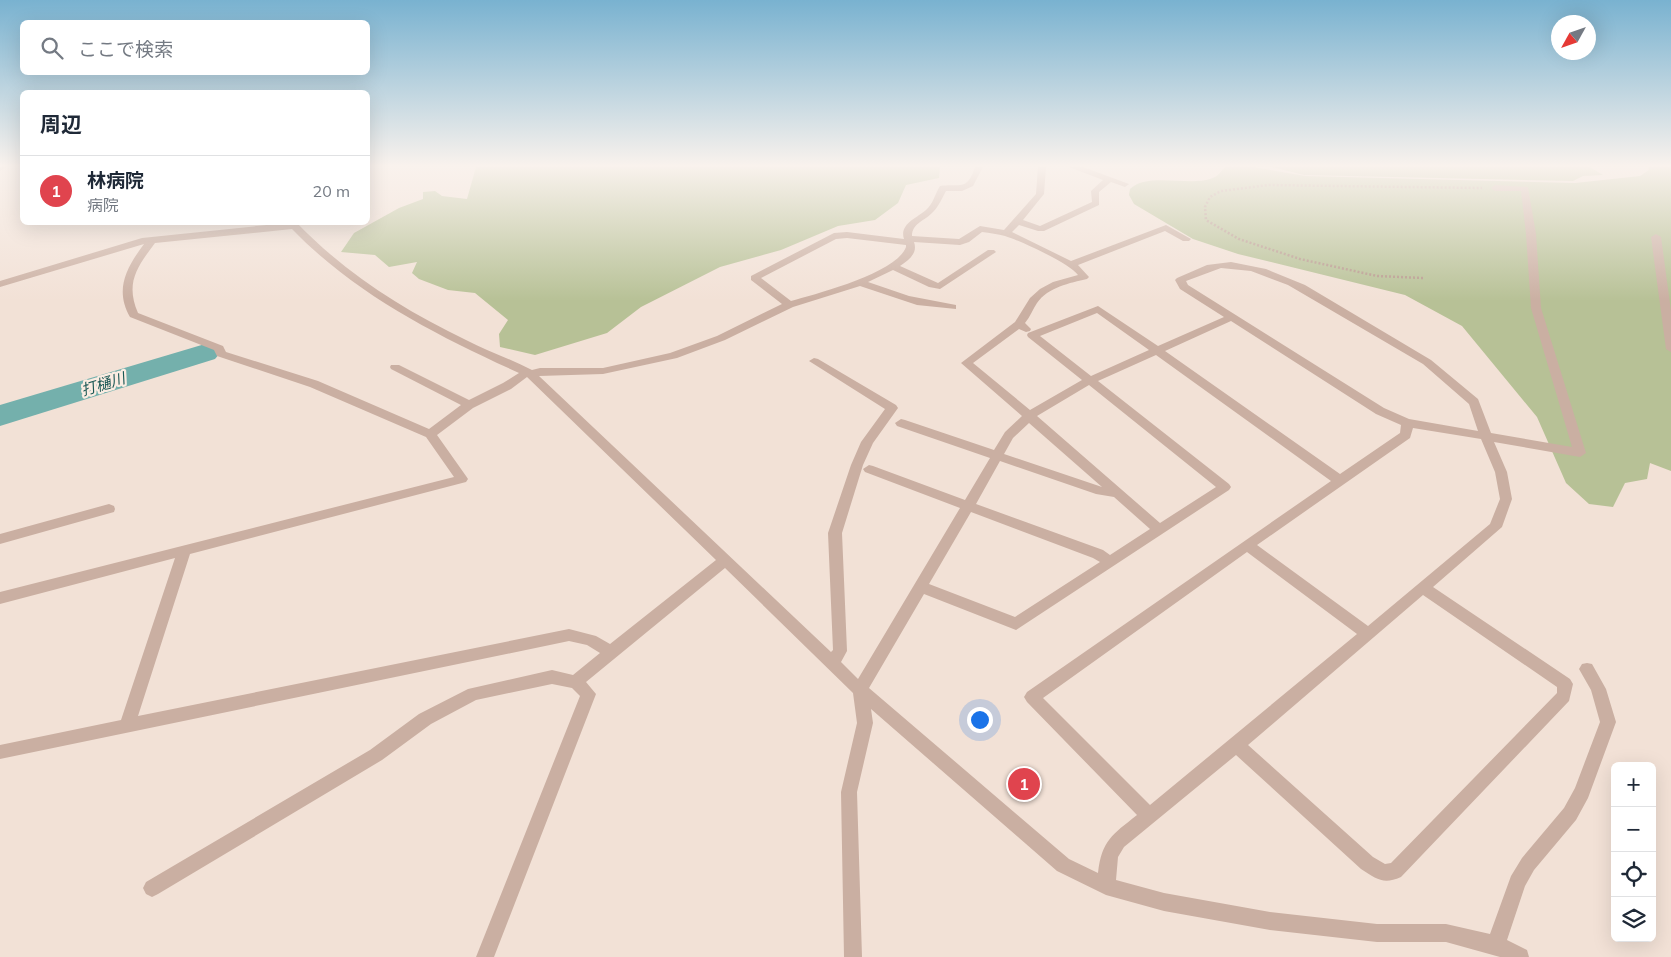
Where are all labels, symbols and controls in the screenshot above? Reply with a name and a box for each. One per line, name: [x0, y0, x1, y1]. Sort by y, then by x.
north arrow: [1551, 15, 1596, 60]
search box: [20, 20, 370, 75]
icon: search: [38, 34, 66, 62]
text: ここで検索: [78, 37, 173, 61]
text: 周辺: [40, 111, 82, 137]
text: 林病院: [87, 168, 144, 192]
text: 1: [51, 181, 61, 201]
text: 20 m: [313, 181, 350, 201]
text: 病院: [87, 195, 119, 215]
water label: 打樋川: [79, 368, 129, 400]
your location: [967, 707, 993, 733]
map controls: [1611, 762, 1656, 942]
button: +: [1611, 762, 1656, 807]
pin: 1: [1008, 765, 1040, 803]
button: −: [1611, 807, 1656, 852]
button: locate: [1611, 852, 1656, 897]
button: layers: [1611, 897, 1656, 942]

